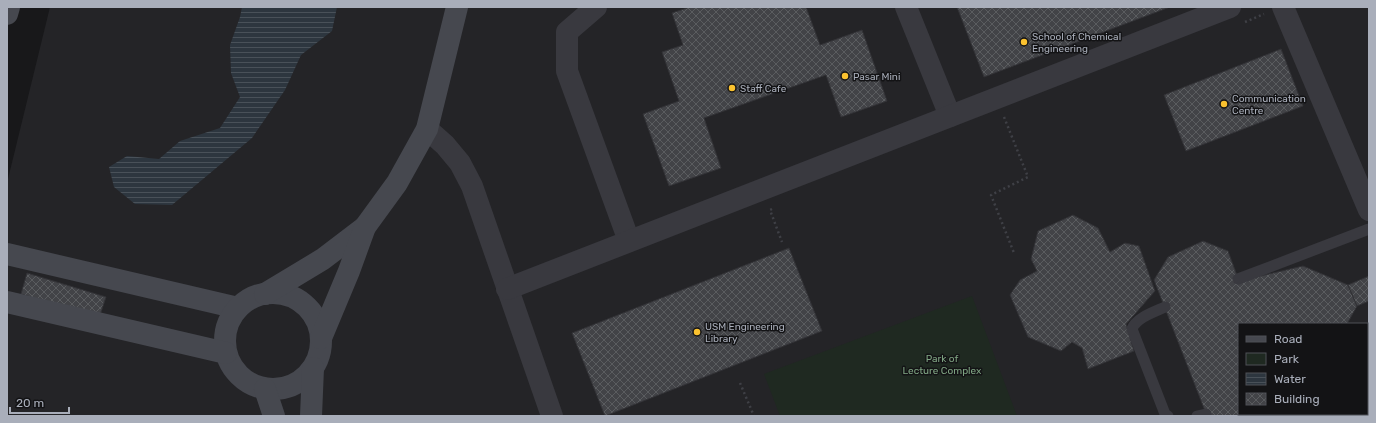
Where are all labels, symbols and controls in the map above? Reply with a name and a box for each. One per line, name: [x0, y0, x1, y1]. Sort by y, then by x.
place label: School of Chemical Engineering: [1032, 31, 1121, 55]
marker: School of Chemical Engineering: [1019, 37, 1029, 47]
marker: Pasar Mini: [840, 71, 850, 81]
place label: Pasar Mini: [853, 71, 900, 83]
marker: Staff Cafe: [727, 83, 737, 93]
place label: Staff Cafe: [740, 83, 787, 95]
place label: Communication Centre: [1232, 93, 1306, 117]
marker: Communication Centre: [1219, 99, 1229, 109]
place label: USM Engineering Library: [705, 321, 785, 345]
legend: [1238, 323, 1368, 415]
marker: USM Engineering Library: [692, 327, 702, 337]
text: Road: [1274, 332, 1302, 346]
text: Park: [1274, 352, 1300, 366]
park label: Park of Lecture Complex: [903, 353, 982, 377]
text: Water: [1274, 372, 1306, 386]
scale bar: [10, 389, 69, 415]
text: Building: [1274, 392, 1320, 406]
text: 20 m: [16, 396, 44, 410]

